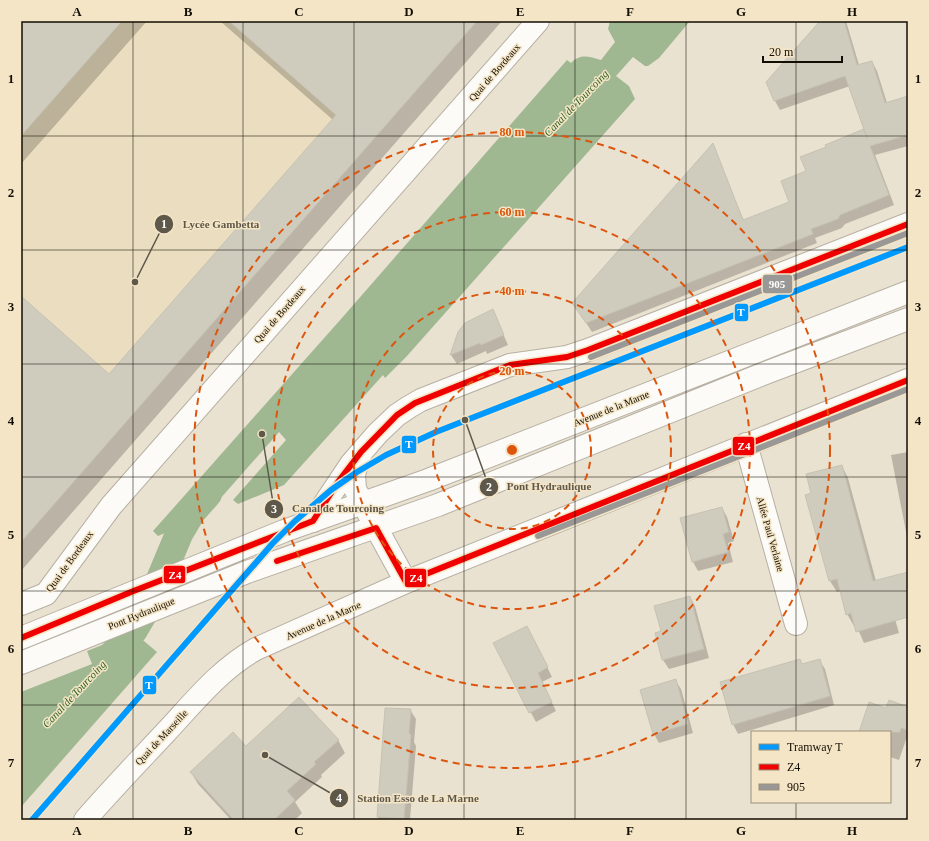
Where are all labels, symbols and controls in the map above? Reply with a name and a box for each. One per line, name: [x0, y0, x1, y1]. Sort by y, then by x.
text: A: [72, 4, 82, 19]
text: B: [184, 4, 193, 19]
text: C: [294, 4, 304, 19]
text: D: [404, 4, 414, 19]
text: E: [516, 4, 524, 19]
text: F: [626, 4, 634, 19]
text: G: [736, 4, 746, 19]
text: H: [847, 4, 857, 19]
scale bar: [763, 38, 842, 64]
street label: Quai de Bordeaux: [466, 41, 522, 103]
text: 20 m: [769, 45, 794, 59]
water label: Canal de Tourcoing: [541, 67, 611, 139]
text: 1: [8, 71, 14, 86]
text: 1: [915, 71, 921, 86]
text: 80 m: [500, 125, 525, 139]
text: 2: [8, 185, 14, 200]
text: 2: [915, 185, 921, 200]
text: 60 m: [500, 205, 525, 219]
callout: Lycée Gambetta: [154, 212, 267, 235]
text: 1: [161, 217, 167, 231]
text: Lycée Gambetta: [183, 218, 260, 230]
line badge: 905: [762, 274, 793, 294]
text: 905: [769, 278, 786, 290]
street label: Quai de Bordeaux: [251, 283, 307, 345]
text: 40 m: [500, 284, 525, 298]
text: 3: [8, 299, 15, 314]
text: 3: [915, 299, 922, 314]
line badge: T: [734, 303, 749, 322]
text: T: [737, 306, 745, 318]
text: 20 m: [500, 364, 525, 378]
street label: Avenue de la Marne: [572, 388, 651, 429]
text: 4: [8, 413, 15, 428]
text: 4: [915, 413, 922, 428]
line badge: T: [401, 435, 417, 454]
line badge: Z4: [732, 436, 755, 456]
text: T: [405, 438, 413, 450]
text: Z4: [738, 440, 751, 452]
centre of rings: [505, 443, 519, 457]
callout: Pont Hydraulique: [479, 475, 599, 498]
text: 2: [486, 480, 492, 494]
text: Pont Hydraulique: [507, 480, 591, 492]
street label: Allée Paul Verlaine: [755, 495, 787, 573]
callout: Canal de Tourcoing: [264, 497, 392, 520]
text: 3: [271, 502, 277, 516]
text: Canal de Tourcoing: [292, 502, 385, 514]
text: 5: [8, 527, 15, 542]
text: 5: [915, 527, 922, 542]
street label: Quai de Bordeaux: [44, 529, 95, 594]
line badge: Z4: [163, 565, 186, 584]
line badge: Z4: [404, 568, 427, 588]
text: Z4: [169, 569, 182, 581]
text: Z4: [410, 572, 423, 584]
street label: Pont Hydraulique: [106, 595, 177, 632]
street label: Avenue de la Marne: [284, 599, 363, 642]
text: 6: [8, 641, 15, 656]
text: 6: [915, 641, 922, 656]
water label: Canal de Tourcoing: [40, 658, 108, 730]
line badge: T: [142, 675, 157, 695]
text: T: [145, 679, 153, 691]
street label: Quai de Marseille: [133, 707, 190, 767]
legend: [751, 731, 891, 803]
text: Tramway T: [787, 740, 843, 754]
text: 7: [8, 755, 15, 770]
text: 7: [915, 755, 922, 770]
text: Z4: [787, 760, 800, 774]
text: 905: [787, 780, 805, 794]
callout: Station Esso de La Marne: [329, 786, 487, 809]
text: 4: [336, 791, 342, 805]
text: Station Esso de La Marne: [357, 792, 479, 804]
text: A: [72, 823, 82, 838]
text: B: [184, 823, 193, 838]
text: C: [294, 823, 304, 838]
text: D: [404, 823, 414, 838]
text: E: [516, 823, 524, 838]
text: F: [626, 823, 634, 838]
text: G: [736, 823, 746, 838]
text: H: [847, 823, 857, 838]

